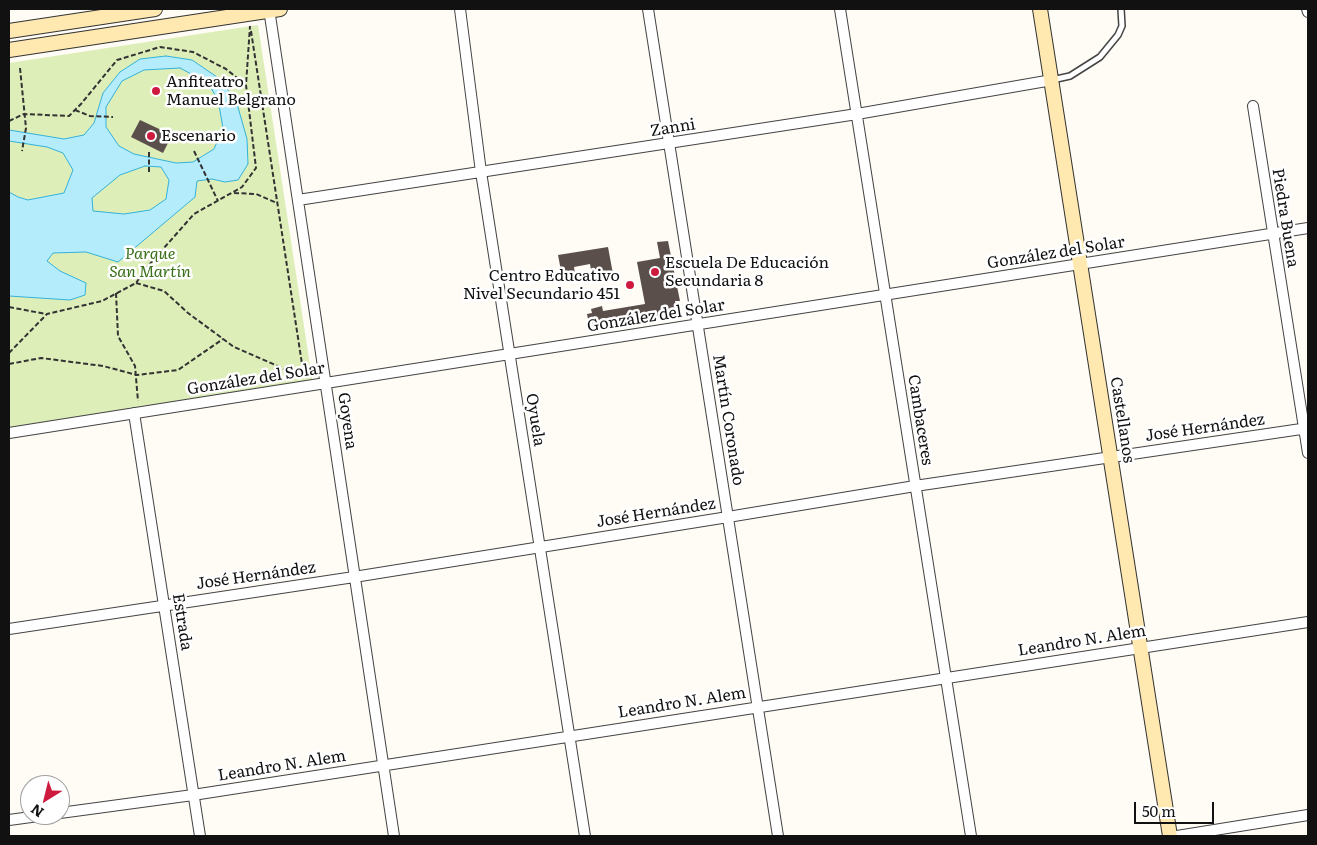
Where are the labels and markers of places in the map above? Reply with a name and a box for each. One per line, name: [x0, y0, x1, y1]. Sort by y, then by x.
place label: Anfiteatro Manuel Belgrano: [166, 72, 296, 110]
marker: Anfiteatro Manuel Belgrano: [150, 85, 162, 97]
place label: Escenario: [161, 126, 236, 146]
marker: Escenario: [145, 130, 157, 142]
place label: Escuela De Educación Secundaria 8: [665, 253, 829, 291]
place label: Centro Educativo Nivel Secundario 451: [463, 266, 620, 304]
marker: Escuela De Educación Secundaria 8: [649, 266, 661, 278]
marker: Centro Educativo Nivel Secundario 451: [624, 279, 636, 291]

